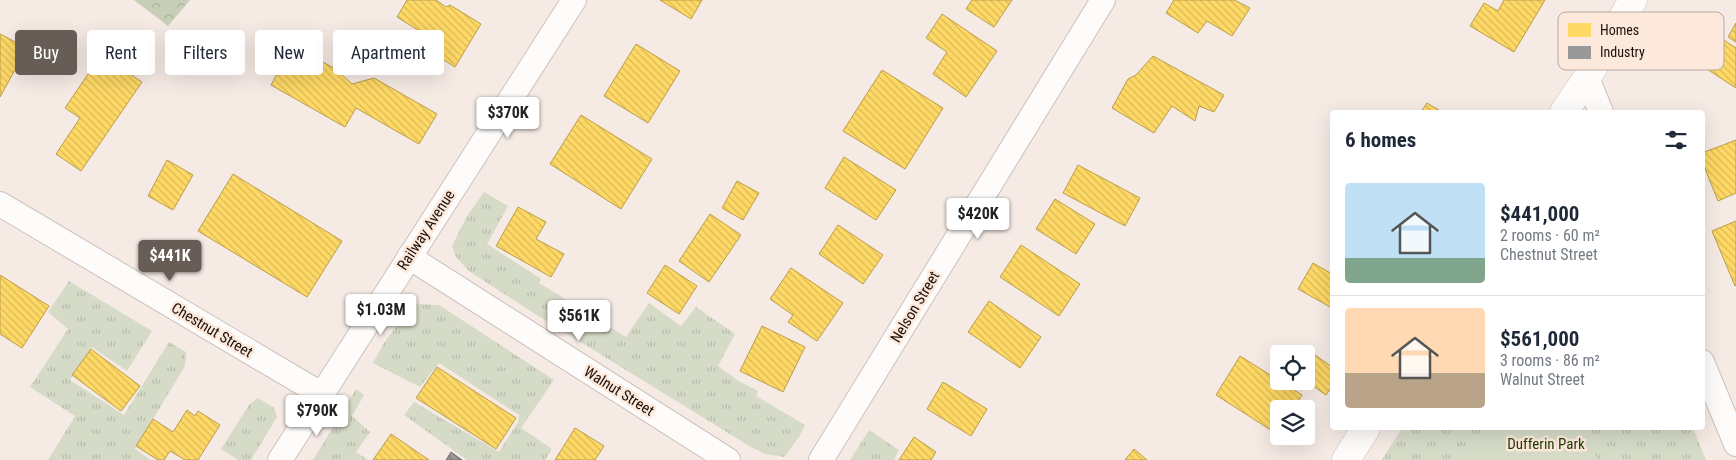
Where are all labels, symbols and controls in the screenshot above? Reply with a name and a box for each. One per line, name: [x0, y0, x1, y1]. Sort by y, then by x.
legend: [1558, 12, 1724, 70]
text: Homes: [1600, 22, 1639, 38]
chip: Buy: [15, 30, 77, 75]
chip: Rent: [87, 30, 155, 75]
chip: Filters: [165, 30, 245, 75]
chip: New: [255, 30, 323, 75]
chip: Apartment: [333, 30, 444, 75]
text: Industry: [1600, 44, 1645, 60]
pin: $370K: [473, 96, 543, 139]
text: $370K: [487, 103, 529, 122]
icon: filters: [1662, 126, 1690, 154]
text: 6 homes: [1345, 128, 1416, 152]
street label: Railway Avenue: [393, 187, 459, 273]
pin: $420K: [943, 198, 1013, 240]
text: $441,000: [1500, 202, 1579, 226]
icon: home: [1385, 203, 1445, 263]
text: $420K: [957, 204, 999, 223]
text: 2 rooms · 60 m²: [1500, 226, 1600, 245]
pin: $441K: [135, 240, 205, 282]
text: Chestnut Street: [1500, 245, 1598, 264]
text: $441K: [149, 246, 191, 265]
street label: Nelson Street: [887, 268, 943, 346]
pin: $1.03M: [340, 294, 422, 336]
street label: Chestnut Street: [168, 299, 256, 361]
text: $1.03M: [356, 300, 406, 319]
pin: $561K: [544, 300, 614, 342]
text: $561K: [558, 306, 600, 325]
text: $561,000: [1500, 327, 1579, 351]
icon: home: [1385, 328, 1445, 388]
map controls: [1270, 345, 1315, 445]
button: locate: [1270, 345, 1315, 390]
text: 3 rooms · 86 m²: [1500, 351, 1600, 370]
street label: Walnut Street: [581, 362, 657, 420]
text: Walnut Street: [1500, 370, 1585, 389]
pin: $790K: [282, 394, 352, 437]
button: layers: [1270, 400, 1315, 445]
text: $790K: [296, 401, 338, 420]
park label: Dufferin Park: [1507, 435, 1585, 453]

